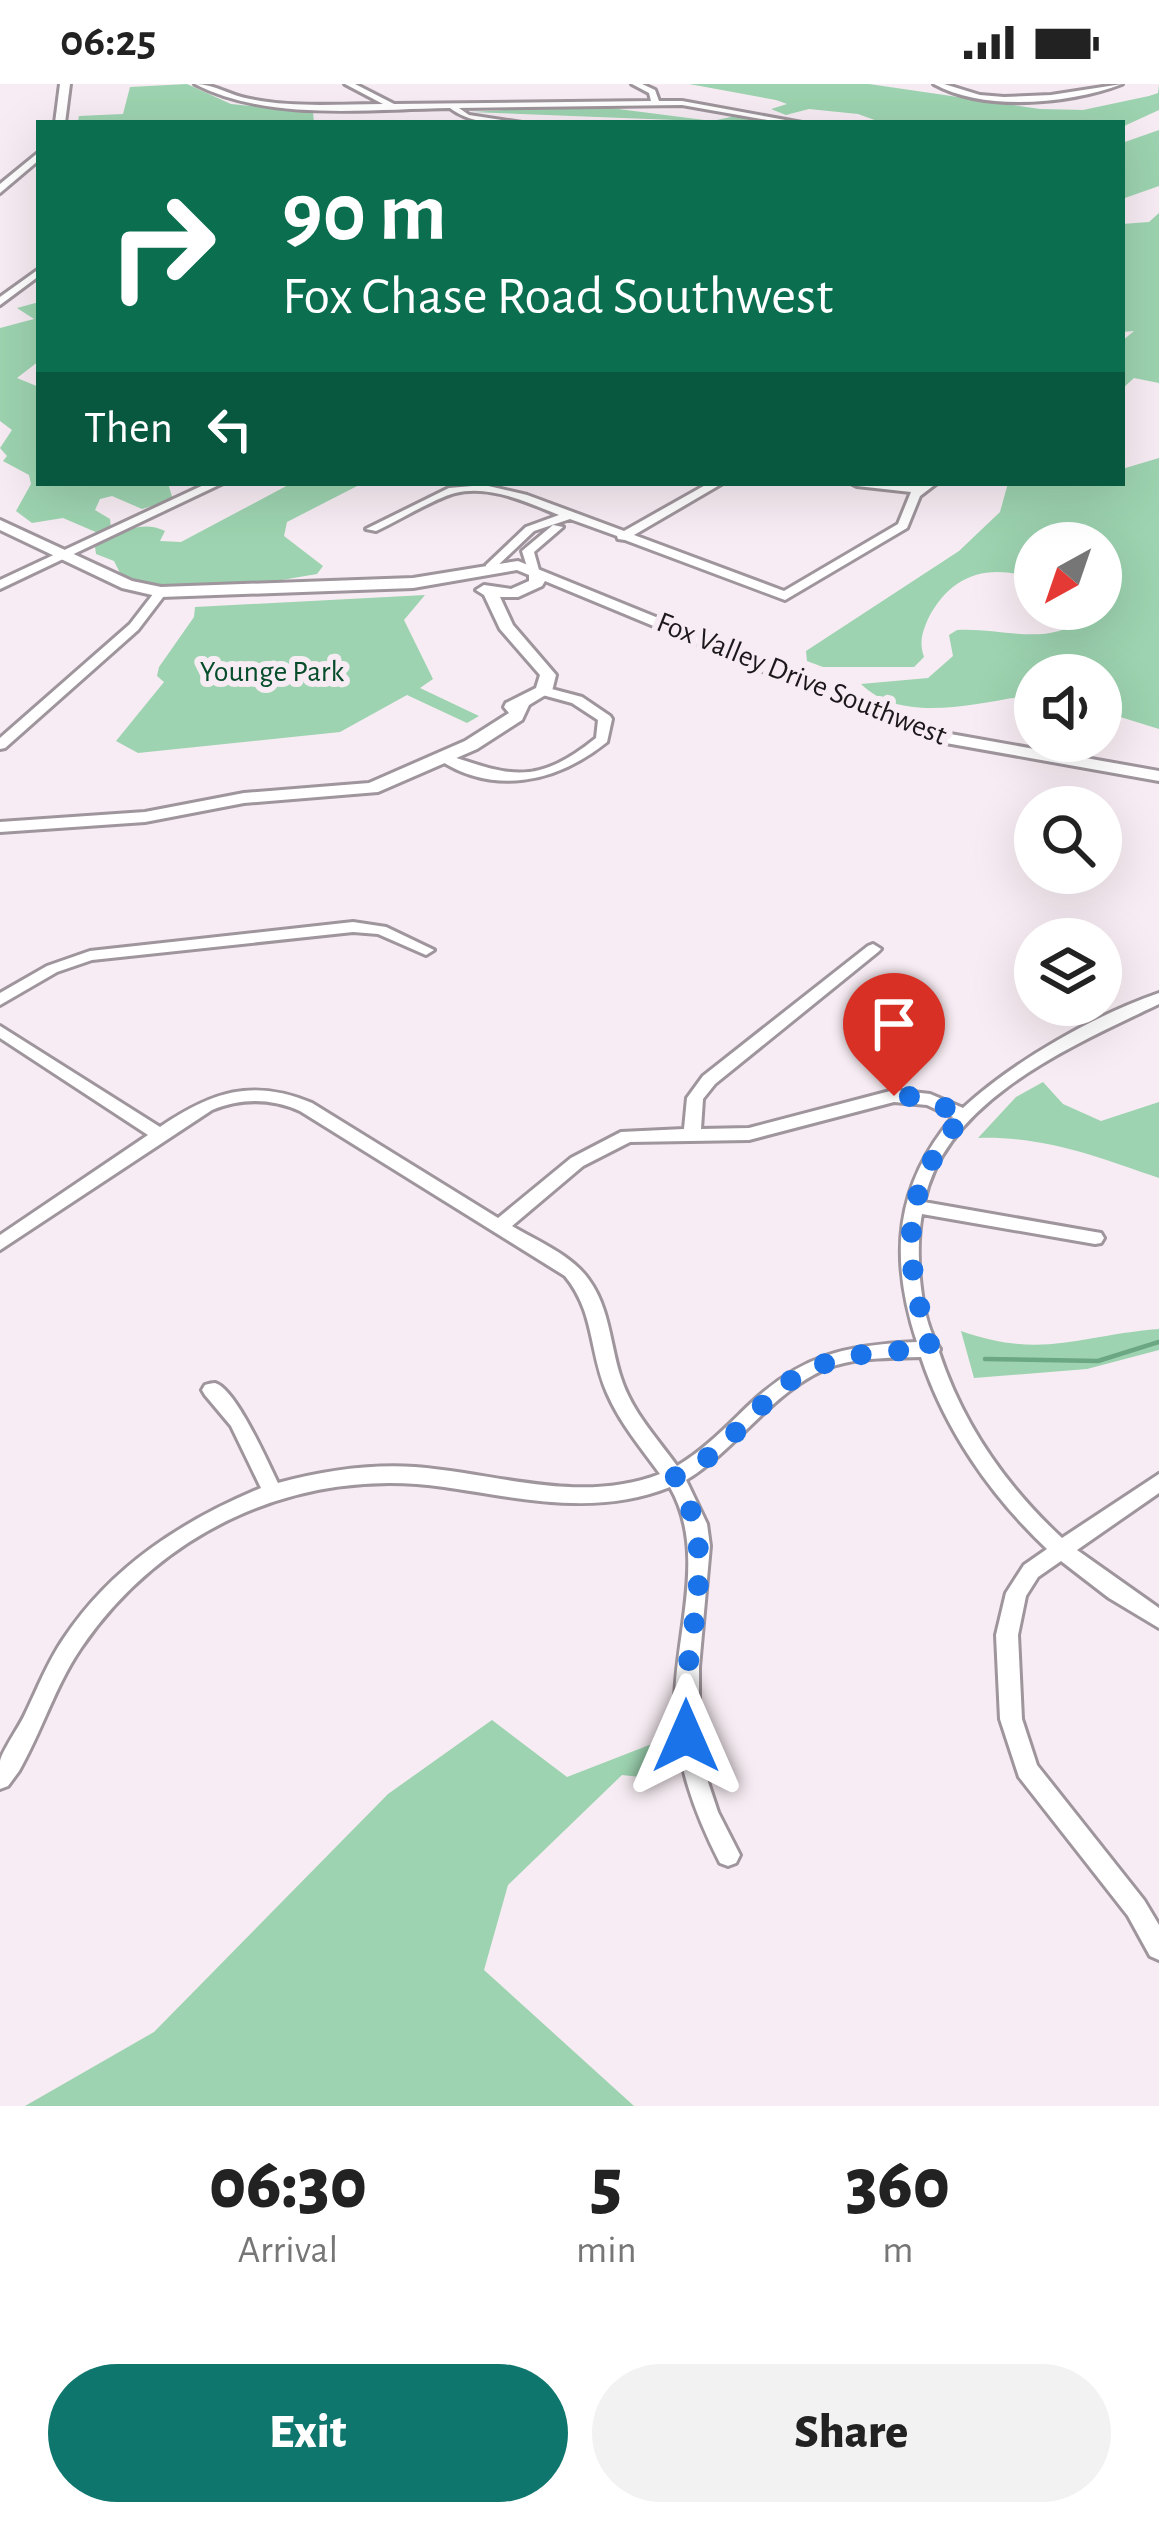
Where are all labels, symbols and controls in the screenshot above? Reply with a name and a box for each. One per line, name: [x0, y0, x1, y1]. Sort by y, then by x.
text: 06:25: [60, 19, 156, 64]
icon: right: [84, 168, 240, 324]
text: 90 m: [282, 172, 447, 256]
text: Fox Chase Road Southwest: [282, 270, 833, 324]
icon: left: [197, 396, 263, 462]
text: Then: [84, 406, 173, 451]
north arrow: [1014, 522, 1122, 630]
map controls: [1014, 522, 1122, 1026]
street label: Fox Valley Drive Southwest: [652, 607, 951, 751]
button: sound: [1014, 654, 1122, 762]
park label: Younge Park: [200, 657, 344, 687]
button: search: [1014, 786, 1122, 894]
button: layers: [1014, 918, 1122, 1026]
pin: [843, 973, 945, 1096]
icon: arrive: [861, 991, 927, 1057]
position arrow: [623, 1673, 749, 1799]
text: 06:30: [209, 2149, 367, 2221]
text: 5: [591, 2149, 622, 2221]
text: 360: [846, 2149, 950, 2221]
text: Arrival: [238, 2231, 338, 2270]
text: min: [576, 2231, 637, 2270]
text: m: [882, 2231, 913, 2270]
button: Exit: [48, 2364, 568, 2502]
button: Share: [592, 2364, 1111, 2502]

